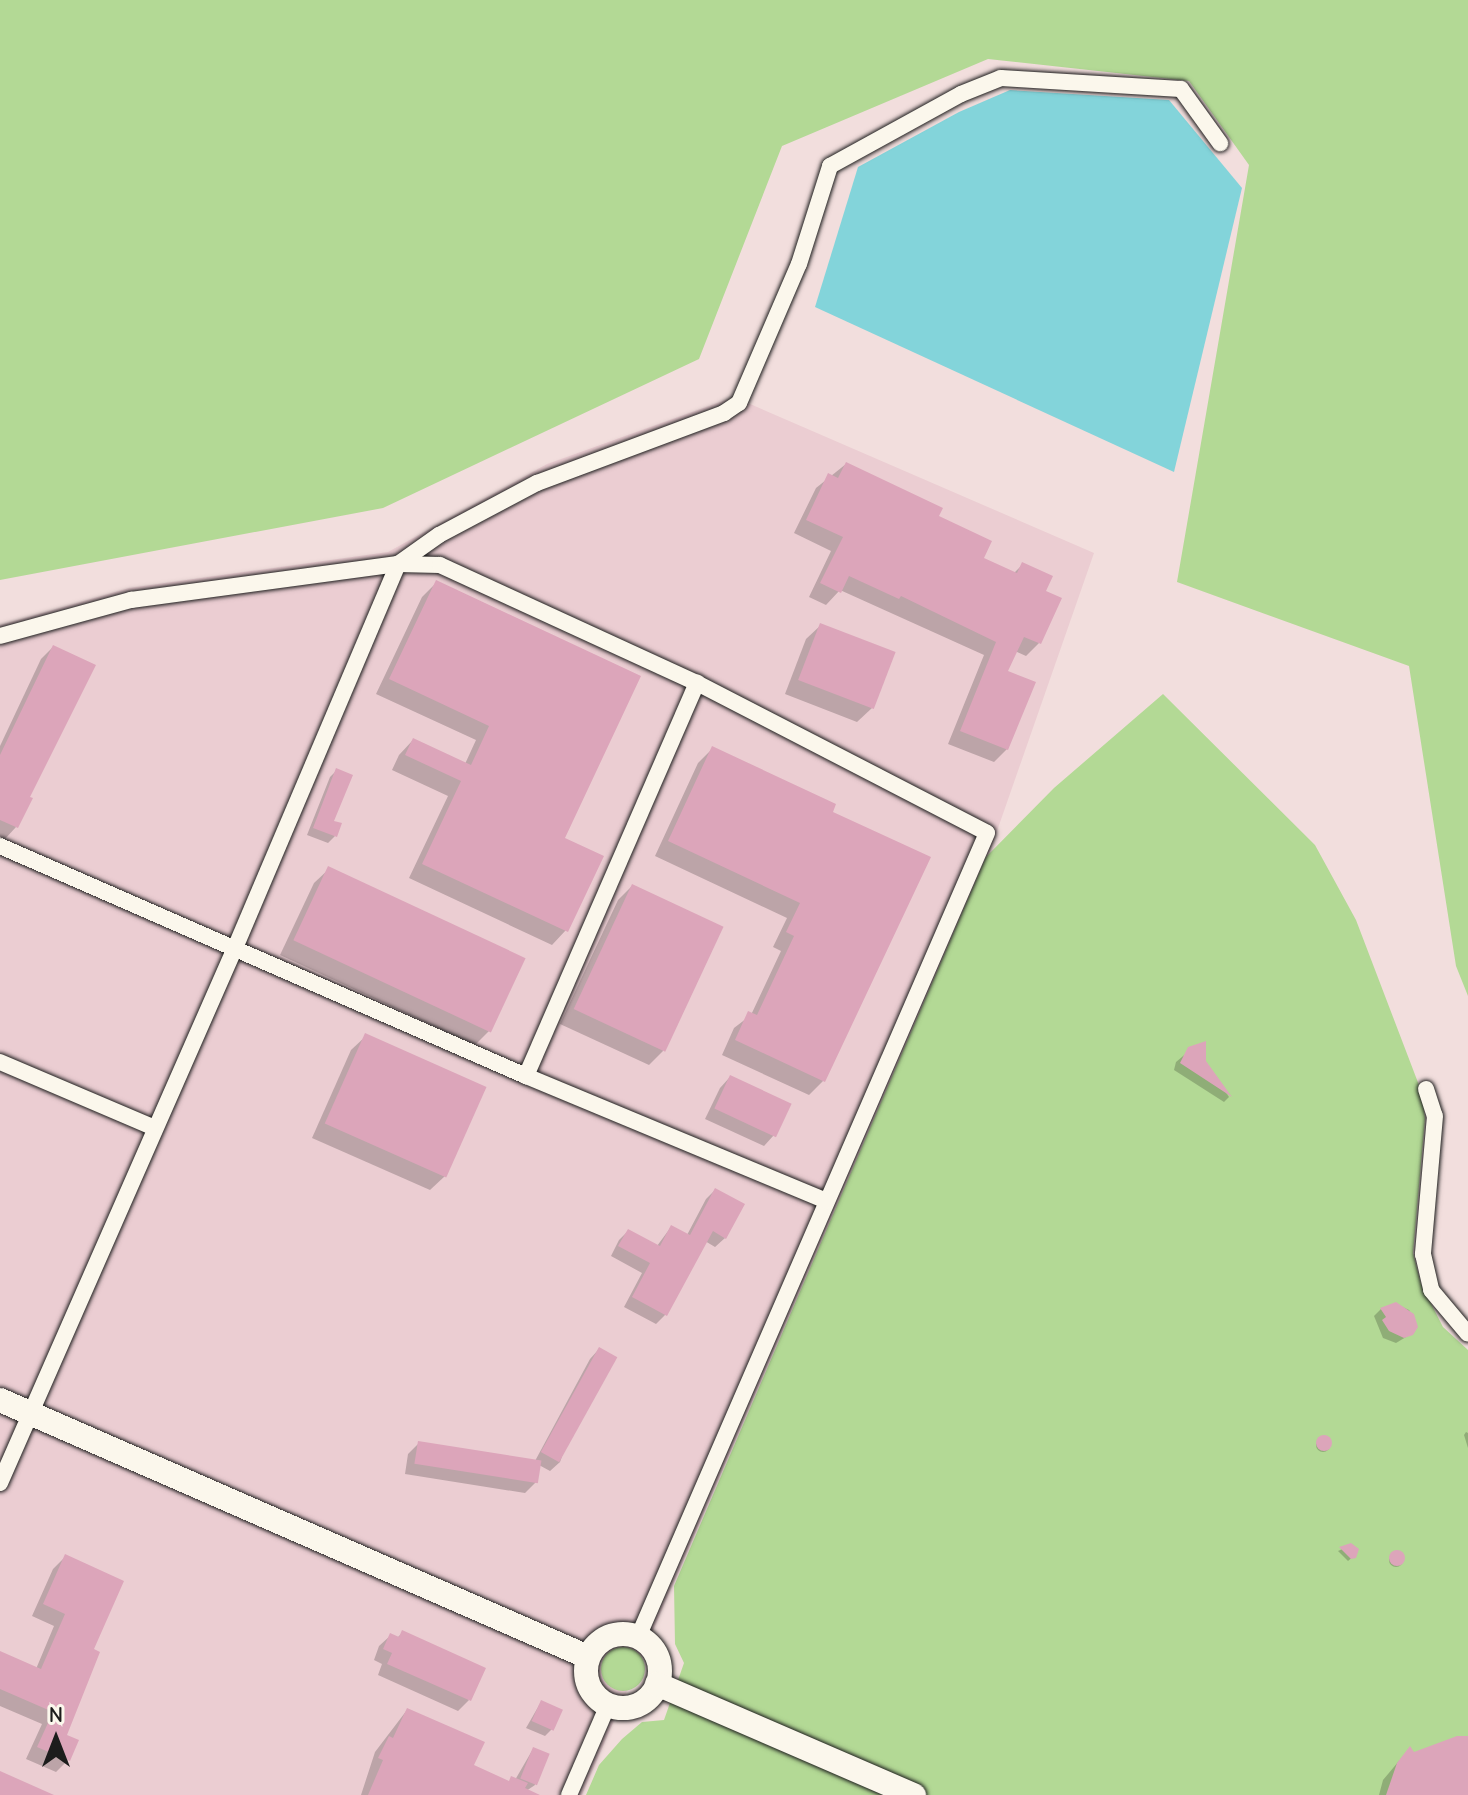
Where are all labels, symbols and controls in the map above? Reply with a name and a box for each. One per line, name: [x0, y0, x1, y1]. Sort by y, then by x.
north arrow: [16, 1699, 96, 1779]
text: N: [49, 1702, 63, 1728]

